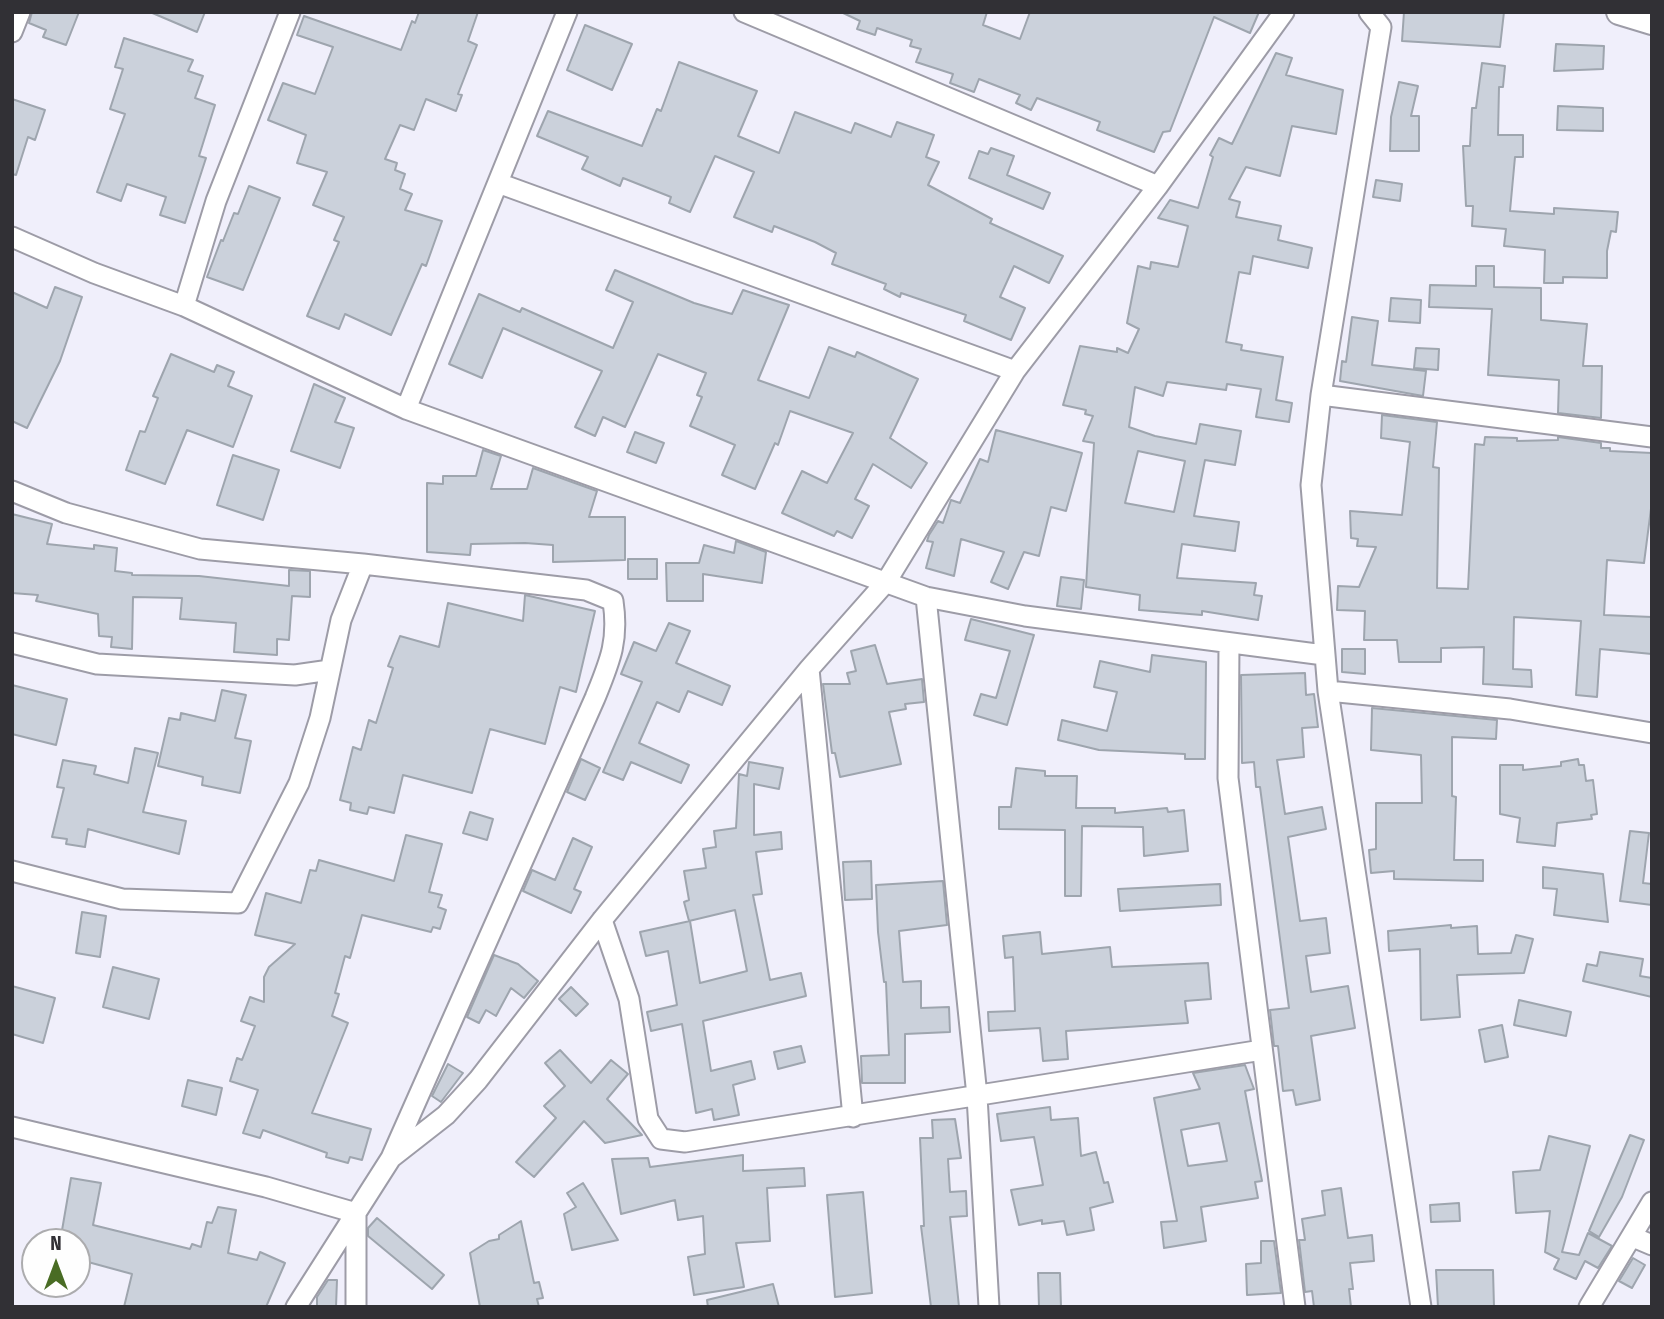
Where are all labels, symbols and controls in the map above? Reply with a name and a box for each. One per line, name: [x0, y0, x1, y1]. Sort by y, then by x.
north arrow: [21, 1228, 91, 1298]
text: N: [50, 1232, 62, 1255]

